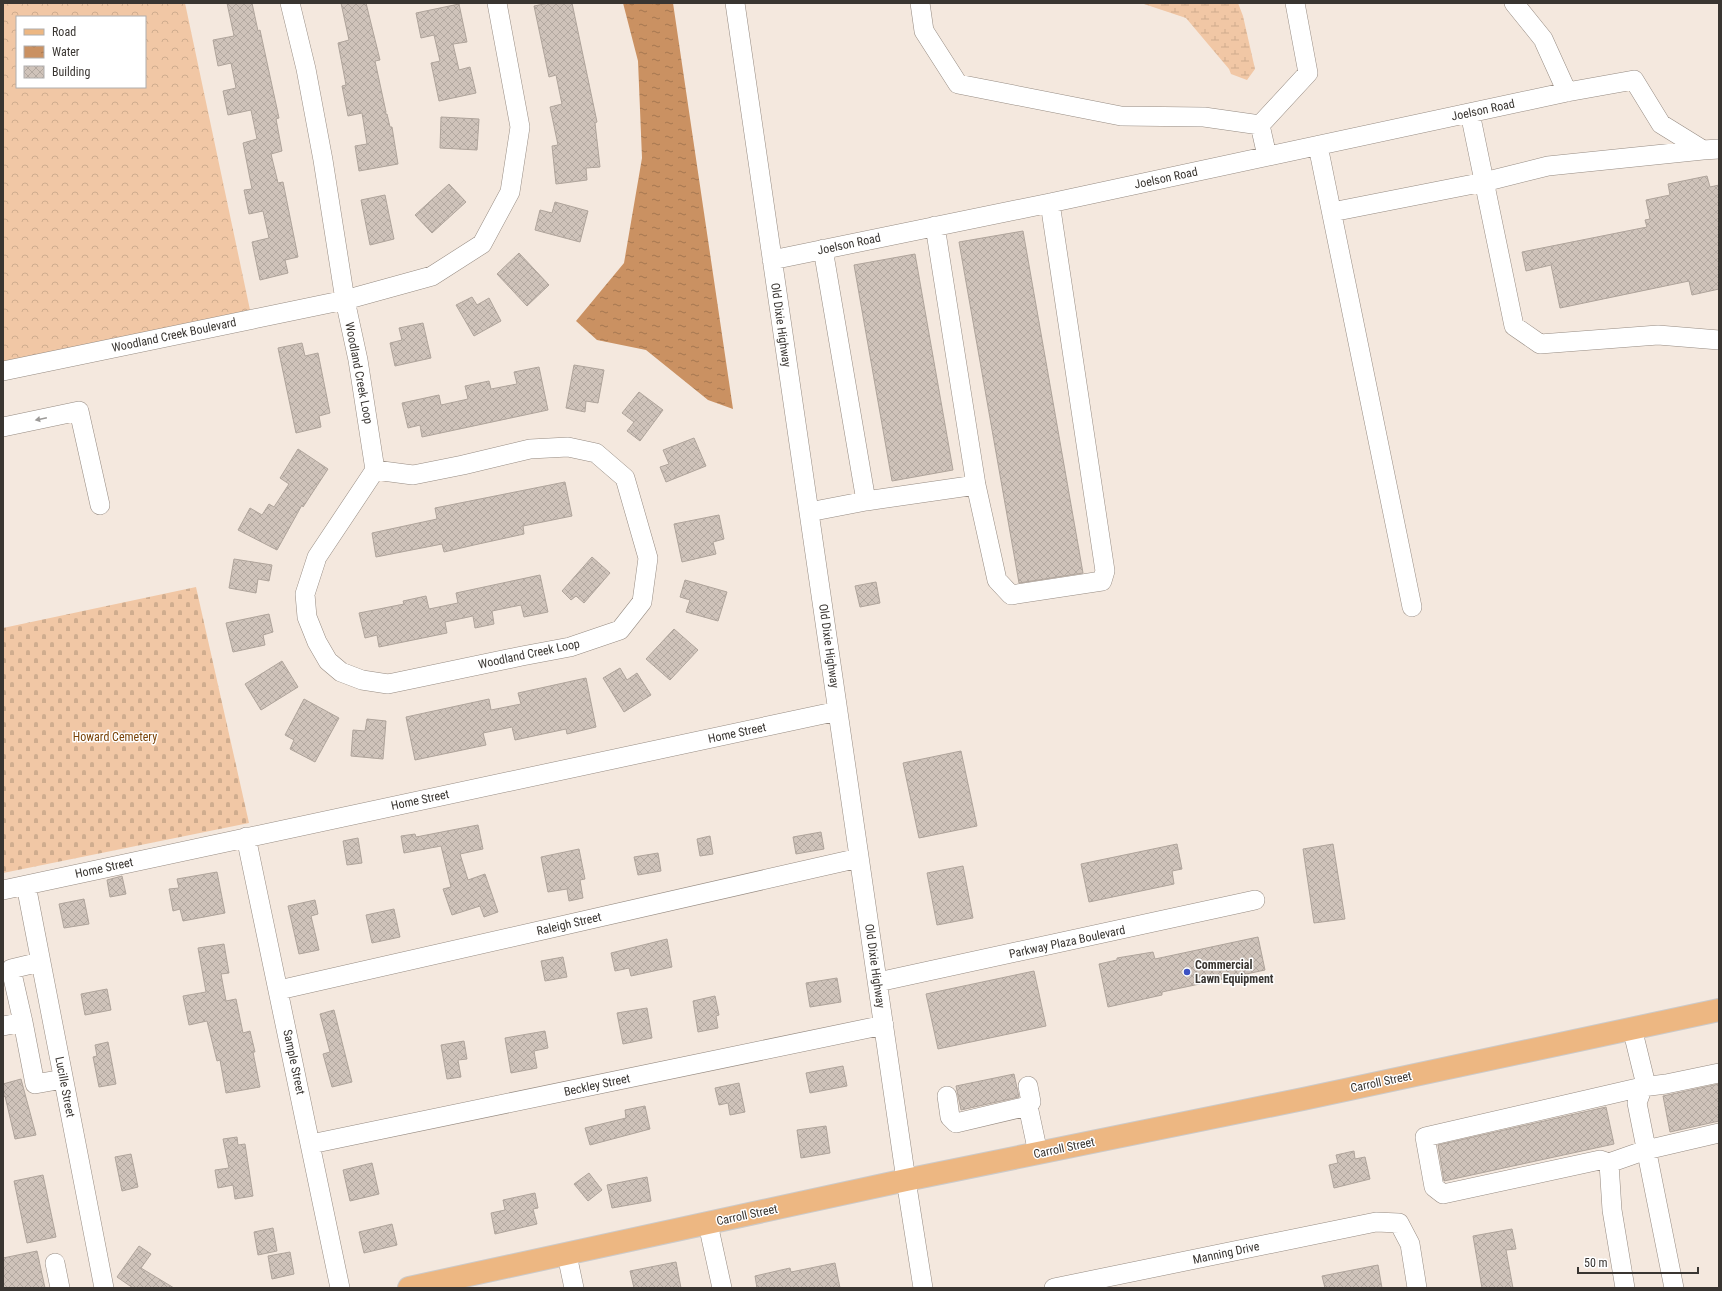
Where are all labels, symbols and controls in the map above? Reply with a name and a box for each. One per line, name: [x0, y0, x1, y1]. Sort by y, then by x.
legend: [16, 16, 146, 88]
text: Road: [52, 25, 76, 39]
text: Water: [52, 45, 80, 59]
text: Building: [52, 65, 90, 79]
street label: Joelson Road: [1450, 96, 1516, 124]
street label: Joelson Road: [1133, 164, 1199, 192]
street label: Joelson Road: [816, 230, 882, 258]
street label: Old Dixie Highway: [768, 282, 794, 368]
street label: Woodland Creek Boulevard: [111, 315, 237, 355]
street label: Woodland Creek Loop: [342, 321, 376, 425]
one-way arrow: [35, 417, 47, 423]
street label: Old Dixie Highway: [816, 603, 842, 689]
street label: Woodland Creek Loop: [477, 636, 581, 672]
street label: Home Street: [707, 720, 768, 746]
park label: Howard Cemetery: [73, 730, 157, 744]
street label: Home Street: [390, 787, 451, 813]
street label: Home Street: [74, 855, 135, 881]
street label: Raleigh Street: [535, 910, 603, 938]
street label: Old Dixie Highway: [862, 923, 888, 1009]
street label: Parkway Plaza Boulevard: [1008, 923, 1126, 961]
place label: Commercial Lawn Equipment: [1195, 958, 1274, 986]
marker: Commercial Lawn Equipment: [1182, 967, 1192, 977]
street label: Sample Street: [280, 1028, 308, 1096]
street label: Lucille Street: [52, 1055, 78, 1119]
street label: Carroll Street: [1349, 1069, 1413, 1095]
street label: Beckley Street: [563, 1071, 632, 1099]
street label: Carroll Street: [1032, 1135, 1096, 1161]
street label: Carroll Street: [715, 1202, 779, 1228]
street label: Manning Drive: [1191, 1239, 1261, 1267]
scale bar: [1578, 1249, 1698, 1275]
text: 50 m: [1584, 1256, 1608, 1270]

